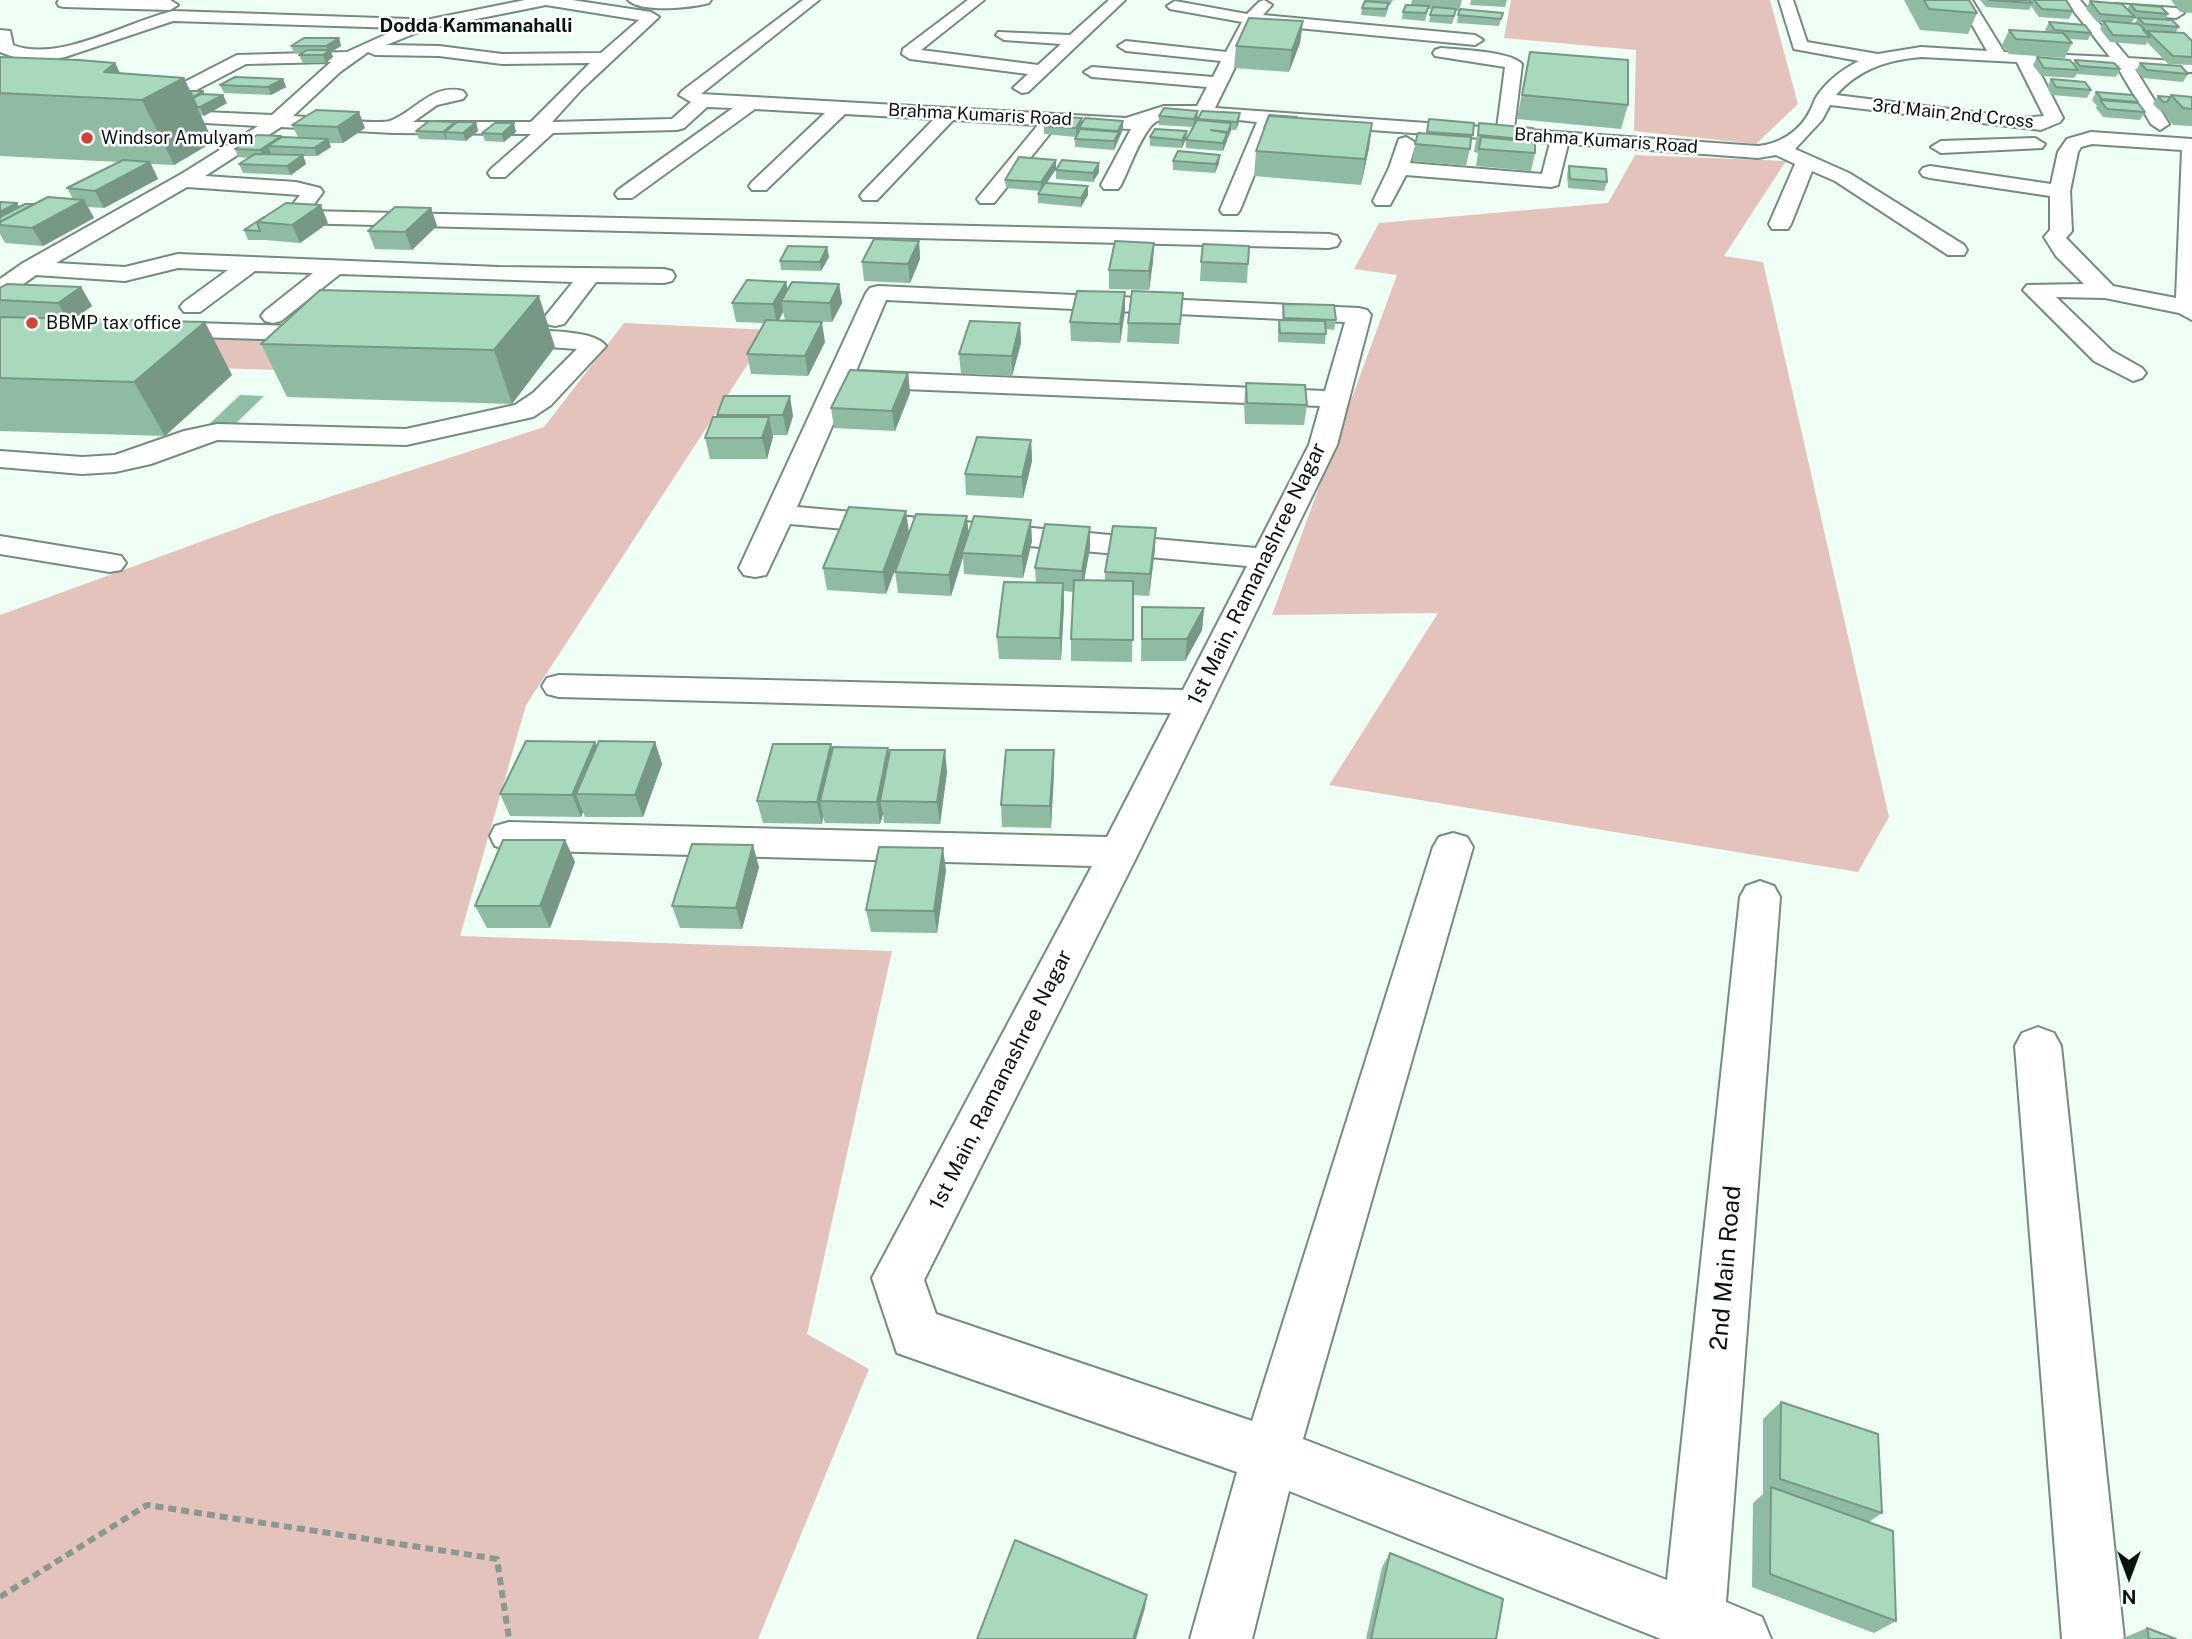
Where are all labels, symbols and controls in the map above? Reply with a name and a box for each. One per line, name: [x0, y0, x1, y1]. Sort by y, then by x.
district label: Dodda Kammanahalli: [380, 15, 572, 37]
street label: 3rd Main 2nd Cross: [1871, 95, 2035, 133]
street label: Brahma Kumaris Road: [887, 99, 1073, 131]
street label: Brahma Kumaris Road: [1513, 124, 1699, 158]
place label: Windsor Amulyam: [101, 127, 254, 149]
marker: Windsor Amulyam: [79, 130, 95, 146]
place label: BBMP tax office: [46, 312, 181, 334]
marker: BBMP tax office: [24, 315, 40, 331]
street label: 1st Main, Ramanashree Nagar: [1182, 439, 1332, 709]
street label: 1st Main, Ramanashree Nagar: [924, 946, 1078, 1214]
street label: 2nd Main Road: [1704, 1184, 1748, 1352]
north arrow: [2094, 1541, 2164, 1611]
text: N: [2122, 1586, 2136, 1608]

